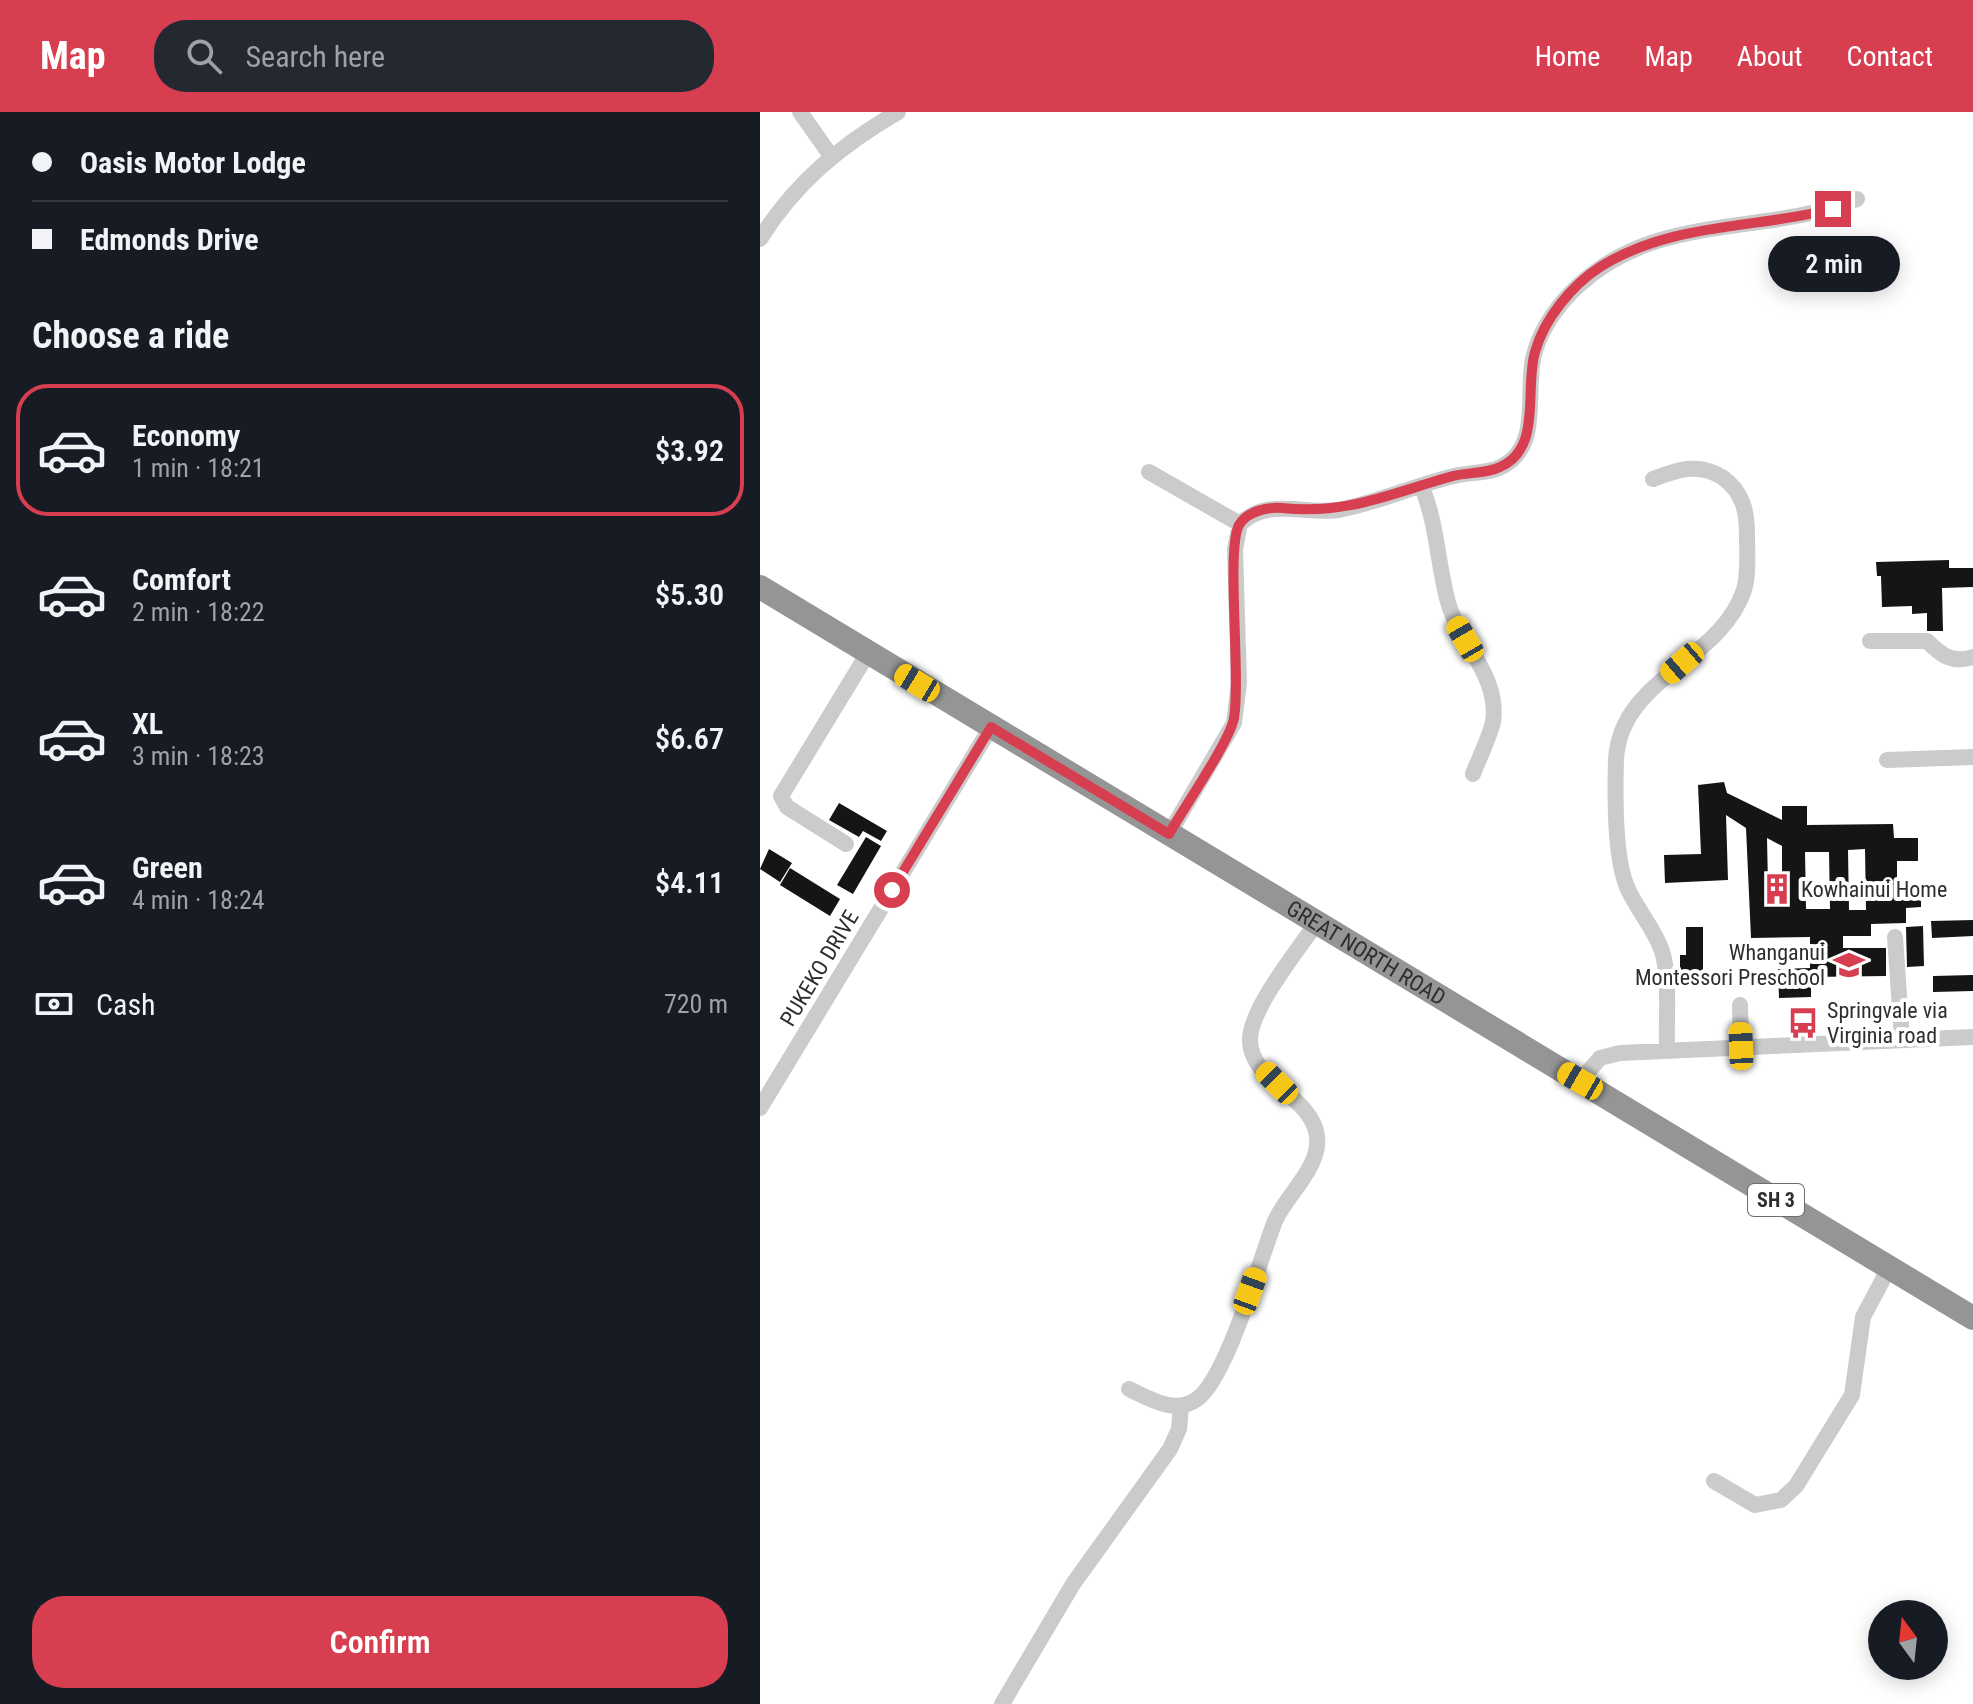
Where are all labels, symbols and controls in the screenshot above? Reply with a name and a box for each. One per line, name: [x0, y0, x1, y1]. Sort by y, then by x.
search box: [154, 20, 714, 92]
text: Map: [40, 34, 106, 78]
icon: search: [182, 34, 226, 78]
text: Search here: [246, 39, 385, 74]
text: Home: [1535, 40, 1600, 73]
text: Map: [1644, 40, 1693, 73]
text: About: [1737, 40, 1803, 73]
text: Contact: [1847, 40, 1933, 73]
text: Oasis Motor Lodge: [80, 145, 306, 180]
route end: [1815, 191, 1851, 227]
text: Edmonds Drive: [80, 222, 259, 257]
callout: 2 min: [1767, 237, 1899, 293]
text: 2 min: [1805, 249, 1863, 279]
text: Choose a ride: [32, 315, 229, 357]
icon: car: [36, 414, 108, 486]
text: Economy: [132, 418, 240, 453]
text: $3.92: [655, 433, 724, 468]
text: 1 min · 18:21: [132, 453, 265, 483]
icon: car: [36, 558, 108, 630]
text: Comfort: [132, 562, 231, 597]
text: $5.30: [655, 577, 724, 612]
text: 2 min · 18:22: [132, 597, 265, 627]
car: [1443, 612, 1487, 666]
car: [1656, 638, 1708, 688]
car: [890, 660, 944, 706]
icon: car: [36, 702, 108, 774]
text: XL: [132, 706, 163, 741]
text: $6.67: [655, 721, 724, 756]
text: 3 min · 18:23: [132, 741, 265, 771]
icon: car: [36, 846, 108, 918]
text: Green: [132, 850, 203, 885]
text: $4.11: [655, 865, 724, 900]
route start: [874, 872, 910, 908]
building icon: Kowhainui Home: [1760, 872, 1794, 906]
place label: Kowhainui Home: [1801, 877, 1947, 902]
text: 4 min · 18:24: [132, 885, 265, 915]
street label: GREAT NORTH ROAD: [1282, 895, 1450, 1010]
street label: PUKEKO DRIVE: [775, 906, 864, 1031]
place label: Whanganui Montessori Preschool: [1635, 940, 1825, 990]
school or university icon: Whanganui Montessori Preschool: [1832, 948, 1866, 982]
icon: cash: [32, 982, 76, 1026]
text: Cash: [96, 987, 156, 1022]
text: 720 m: [664, 989, 728, 1019]
place label: Springvale via Virginia road: [1827, 998, 1948, 1048]
bus stop icon: Springvale via Virginia road: [1786, 1006, 1820, 1040]
car: [1728, 1022, 1754, 1070]
car: [1252, 1058, 1302, 1108]
car: [1553, 1059, 1607, 1103]
road number: SH 3: [1748, 1184, 1804, 1216]
car: [1231, 1264, 1269, 1318]
button: Confirm: [32, 1596, 728, 1688]
north arrow: [1868, 1600, 1948, 1680]
map controls: [1868, 1600, 1948, 1680]

